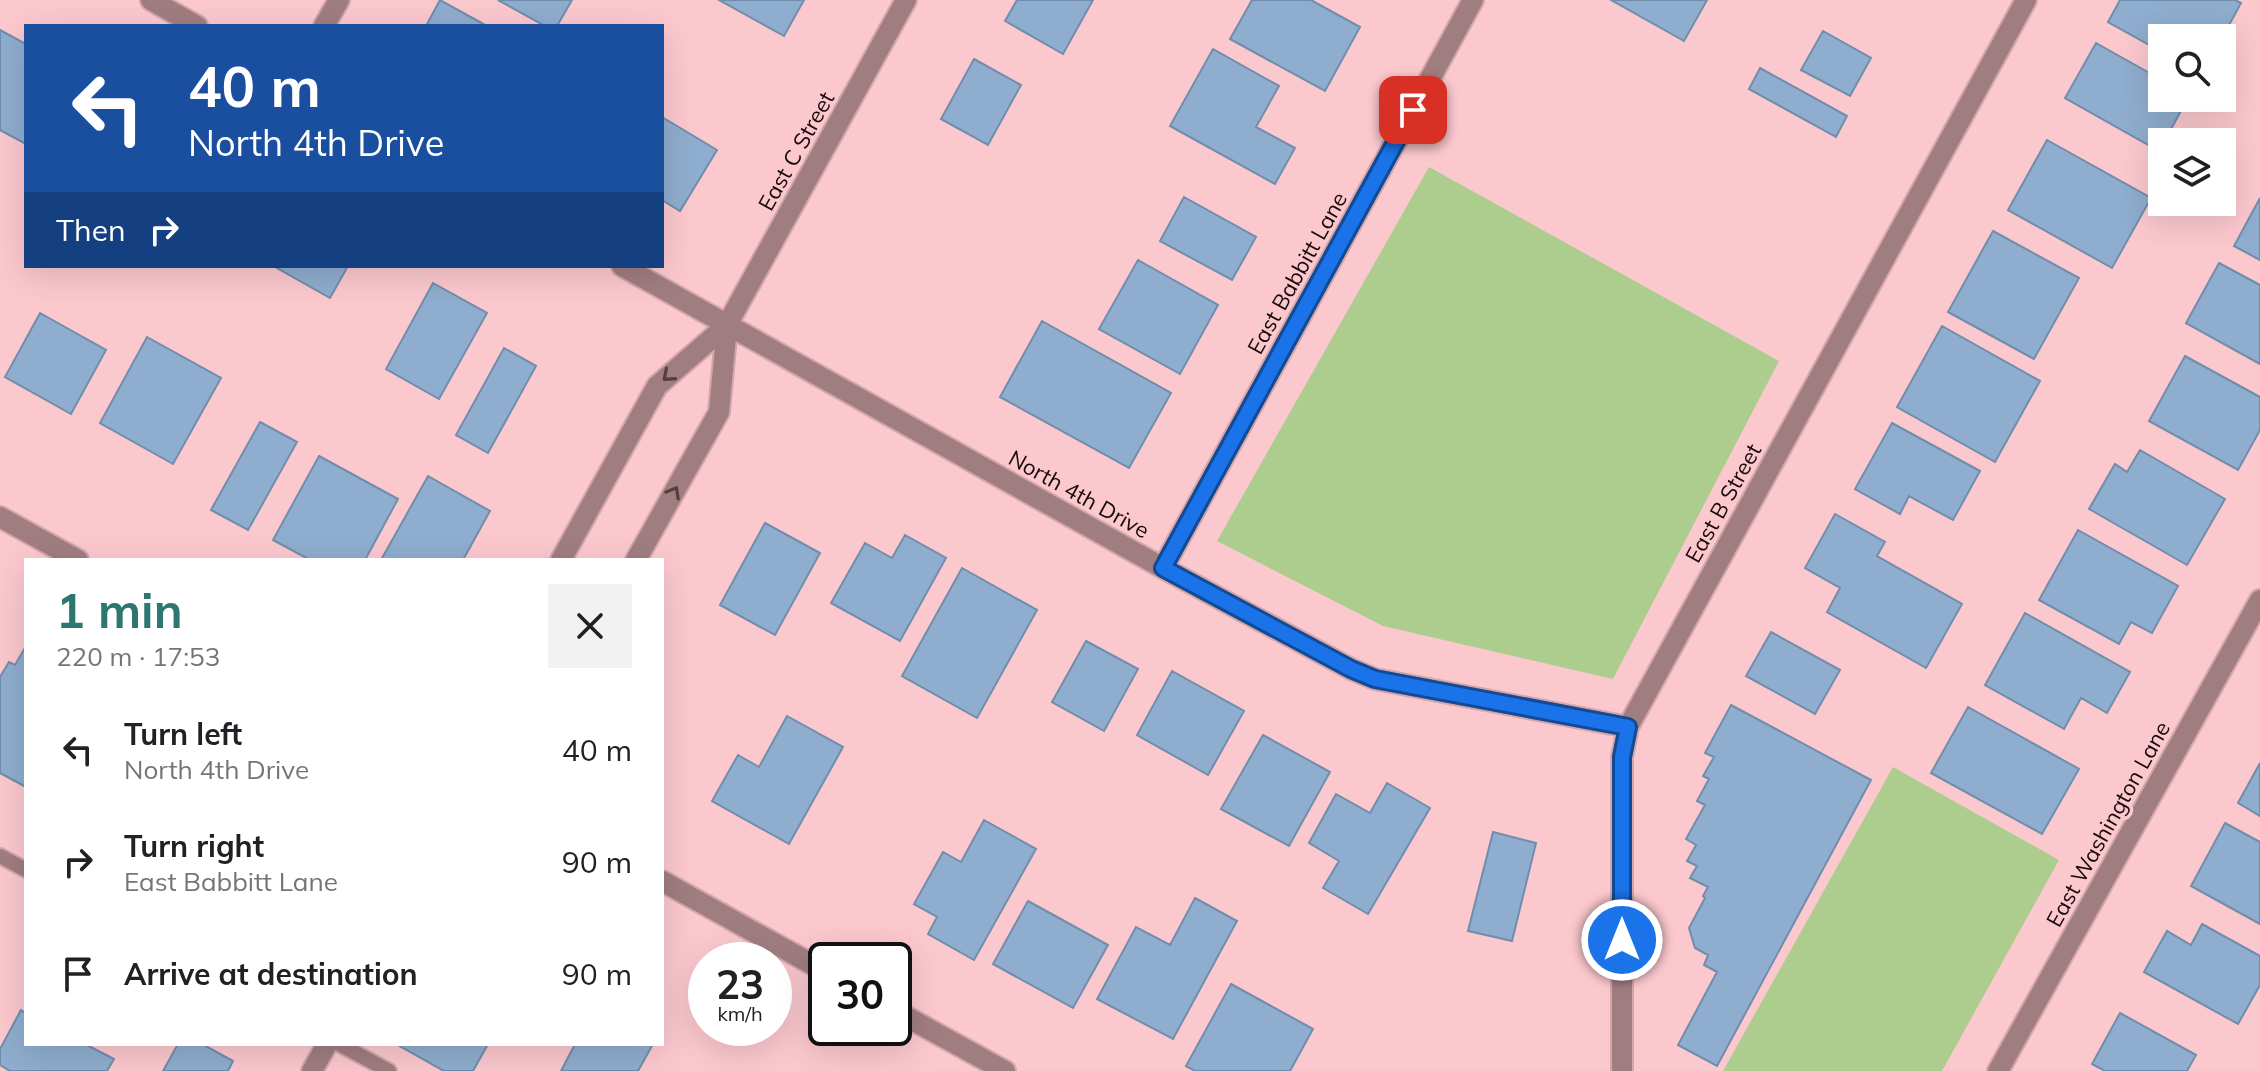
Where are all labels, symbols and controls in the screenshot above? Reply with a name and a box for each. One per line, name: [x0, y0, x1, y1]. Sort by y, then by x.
map controls: [2148, 24, 2236, 216]
button: search: [2148, 24, 2236, 112]
text: 40 m: [188, 51, 321, 121]
icon: left: [56, 56, 160, 160]
pin: [1379, 76, 1447, 144]
street label: East C Street: [752, 86, 840, 215]
icon: arrive: [1391, 88, 1435, 132]
text: North 4th Drive: [188, 120, 444, 165]
button: layers: [2148, 128, 2236, 216]
street label: East Babbitt Lane: [1241, 187, 1353, 359]
icon: right: [142, 208, 186, 252]
text: Then: [56, 211, 126, 249]
one-way arrow: [663, 367, 678, 381]
street label: East B Street: [1679, 438, 1767, 567]
street label: North 4th Drive: [1004, 444, 1154, 544]
one-way arrow: [664, 486, 680, 501]
text: 1 min: [56, 580, 183, 640]
button: close: [548, 584, 632, 668]
text: 220 m · 17:53: [56, 640, 220, 673]
text: Turn left: [124, 715, 242, 753]
street label: East Washington Lane: [2040, 716, 2176, 932]
icon: left: [56, 728, 100, 772]
text: 40 m: [562, 731, 632, 769]
text: North 4th Drive: [124, 753, 309, 786]
text: Turn right: [124, 827, 264, 865]
icon: right: [56, 840, 100, 884]
text: 90 m: [562, 843, 632, 881]
text: East Babbitt Lane: [124, 865, 338, 898]
position arrow: [1580, 898, 1664, 982]
speed limit sign: 30: [808, 942, 912, 1046]
icon: arrive: [56, 952, 100, 996]
text: Arrive at destination: [124, 955, 418, 993]
text: 90 m: [562, 955, 632, 993]
text: 23: [716, 959, 764, 1009]
text: km/h: [717, 1001, 763, 1026]

